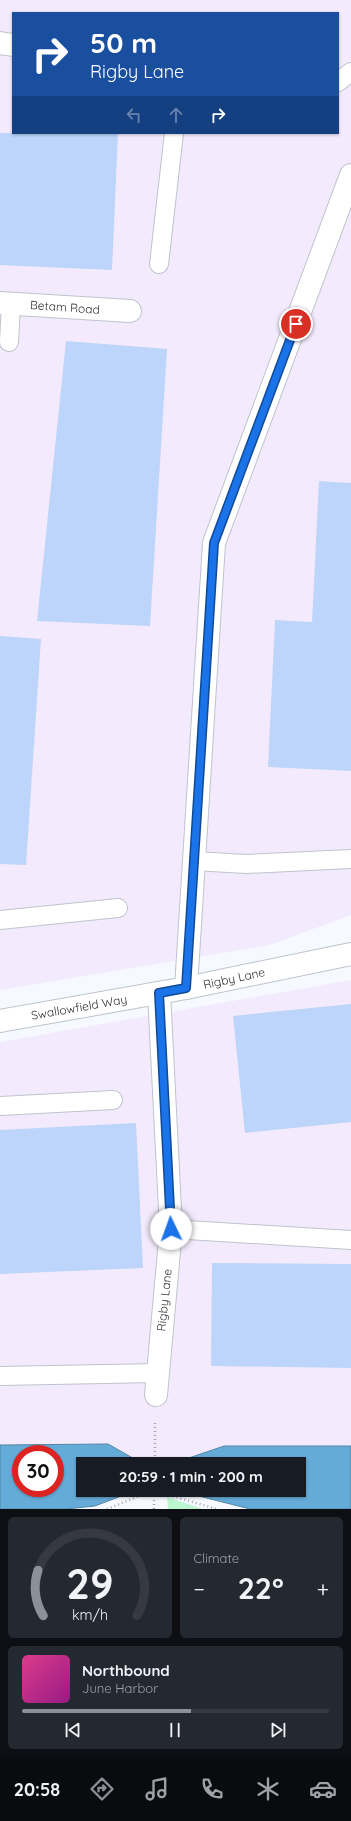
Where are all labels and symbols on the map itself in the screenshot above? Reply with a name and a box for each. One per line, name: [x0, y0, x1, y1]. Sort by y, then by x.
street label: Betam Road: [30, 297, 100, 317]
pin: [279, 307, 313, 341]
street label: Rigby Lane: [202, 964, 266, 992]
street label: Swallowfield Way: [30, 991, 128, 1023]
position arrow: [150, 1208, 192, 1250]
street label: Rigby Lane: [153, 1268, 175, 1332]
speed limit sign: 30: [12, 1445, 64, 1497]

